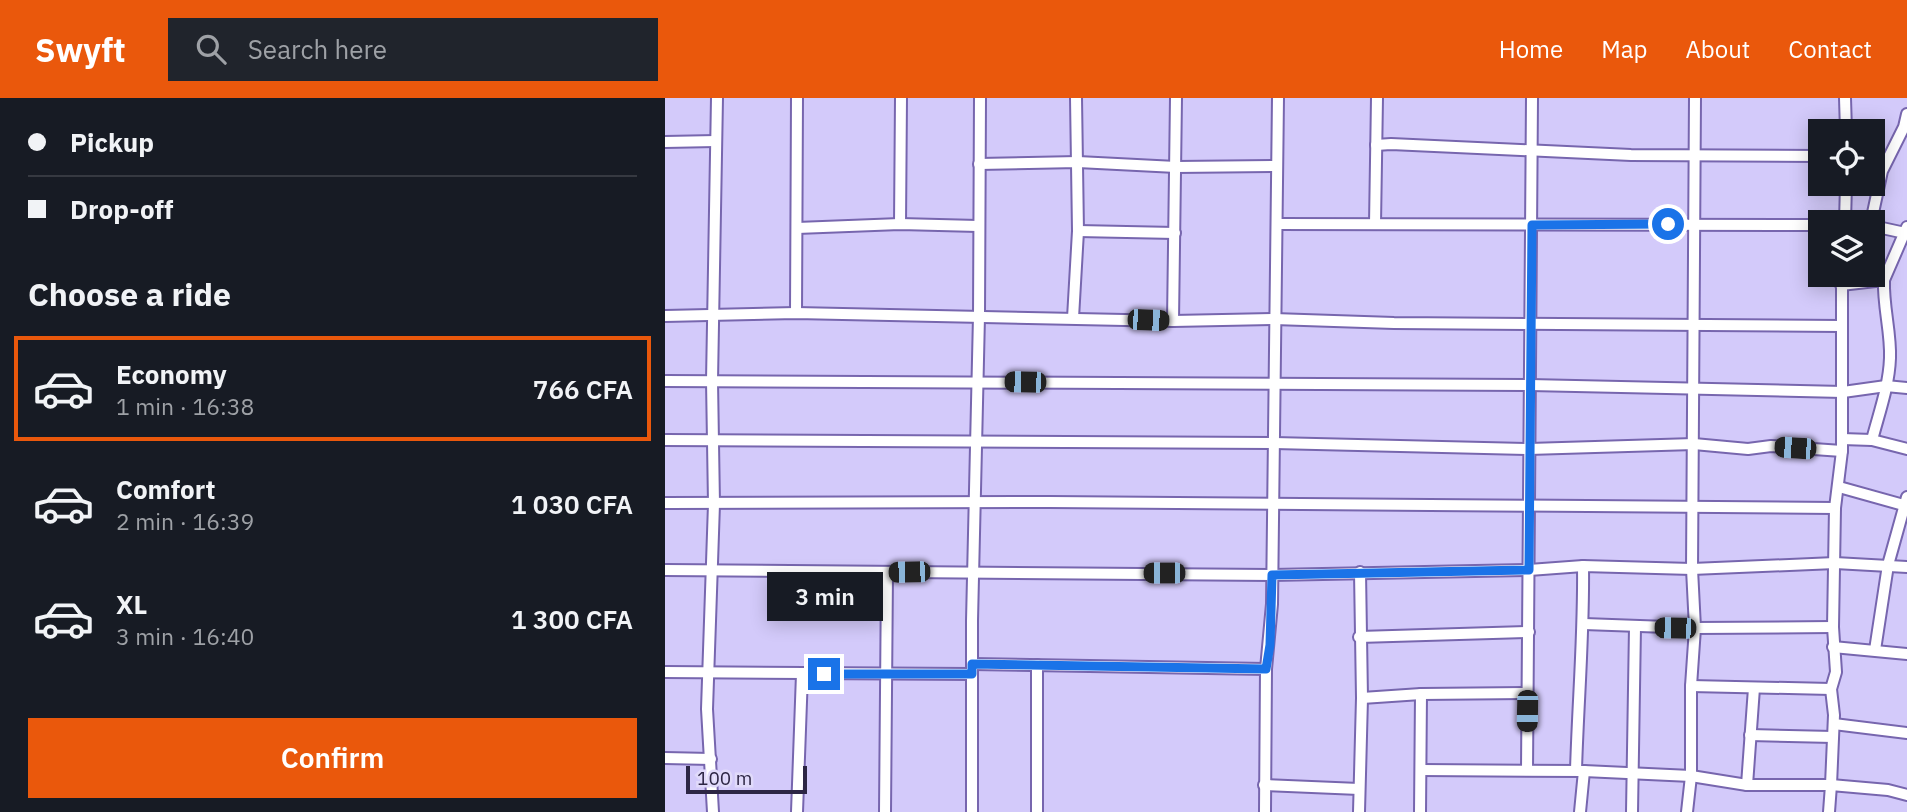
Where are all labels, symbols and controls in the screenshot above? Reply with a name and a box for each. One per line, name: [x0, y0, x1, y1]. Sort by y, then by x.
search box: [168, 18, 658, 81]
text: Swyft: [35, 28, 126, 71]
icon: search: [192, 30, 230, 68]
text: Search here: [248, 32, 387, 66]
text: Home: [1499, 33, 1563, 65]
text: Map: [1601, 33, 1647, 65]
text: About: [1685, 33, 1750, 65]
text: Contact: [1788, 33, 1872, 65]
map controls: [1808, 119, 1885, 287]
button: locate: [1808, 119, 1885, 196]
text: Pickup: [70, 125, 154, 159]
text: Drop-off: [70, 192, 173, 226]
route start: [1652, 208, 1684, 240]
button: layers: [1808, 210, 1885, 287]
text: Choose a ride: [28, 273, 231, 315]
car: [1127, 309, 1170, 331]
icon: car: [32, 357, 95, 420]
text: Economy: [116, 357, 227, 391]
car: [1004, 371, 1047, 393]
text: 766 CFA: [533, 372, 633, 406]
text: 1 min · 16:38: [116, 391, 254, 421]
car: [1774, 436, 1817, 460]
icon: car: [32, 472, 95, 535]
text: Comfort: [116, 472, 215, 506]
text: 1 030 CFA: [511, 487, 633, 521]
text: 2 min · 16:39: [116, 506, 254, 536]
car: [888, 561, 931, 583]
car: [1144, 563, 1186, 584]
callout: 3 min: [766, 573, 882, 622]
text: 3 min: [795, 581, 855, 611]
icon: car: [32, 587, 95, 650]
text: XL: [116, 587, 147, 621]
text: 1 300 CFA: [511, 602, 633, 636]
car: [1654, 617, 1697, 639]
text: 3 min · 16:40: [116, 621, 254, 651]
route end: [808, 658, 840, 690]
car: [1517, 690, 1538, 732]
button: Confirm: [28, 718, 637, 798]
scale bar: [686, 763, 807, 795]
text: 100 m: [697, 766, 752, 790]

